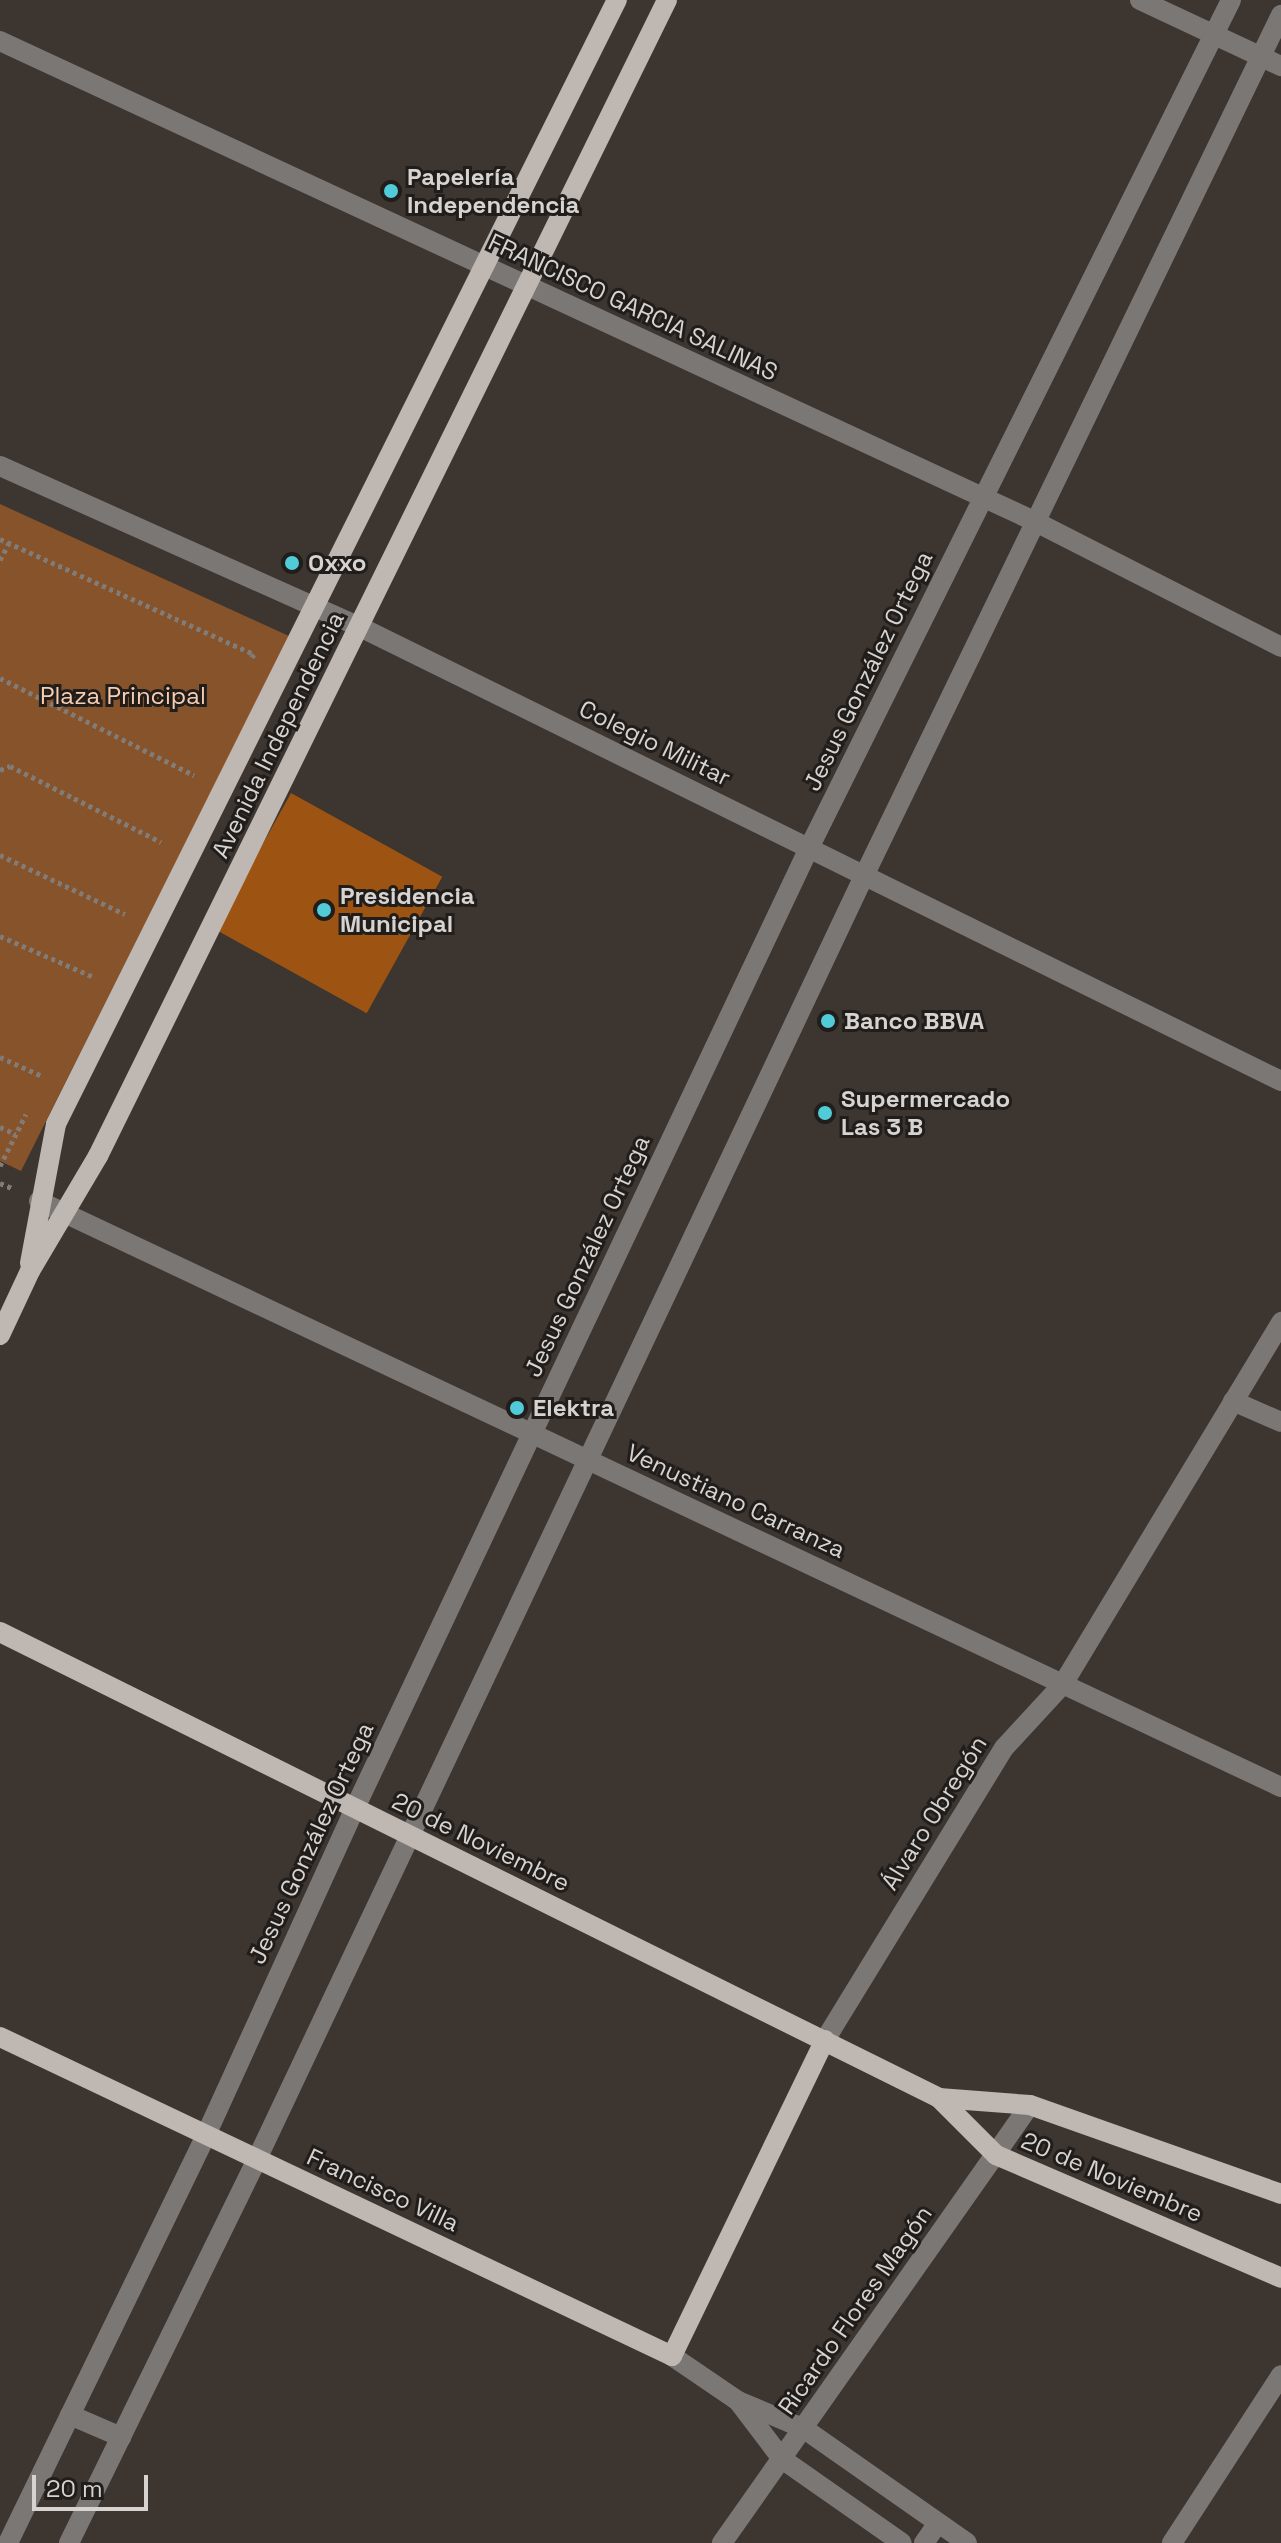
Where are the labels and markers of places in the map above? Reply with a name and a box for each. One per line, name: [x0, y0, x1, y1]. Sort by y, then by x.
place label: Papelería Independencia: [407, 163, 579, 219]
marker: Papelería Independencia: [382, 182, 400, 200]
place label: Oxxo: [308, 549, 367, 577]
marker: Oxxo: [283, 554, 301, 572]
place label: Presidencia Municipal: [340, 882, 475, 938]
marker: Presidencia Municipal: [315, 901, 333, 919]
place label: Banco BBVA: [844, 1007, 984, 1035]
marker: Banco BBVA: [819, 1012, 837, 1030]
place label: Supermercado Las 3 B: [841, 1085, 1010, 1141]
marker: Supermercado Las 3 B: [816, 1104, 834, 1122]
place label: Elektra: [533, 1394, 614, 1422]
marker: Elektra: [508, 1399, 526, 1417]

